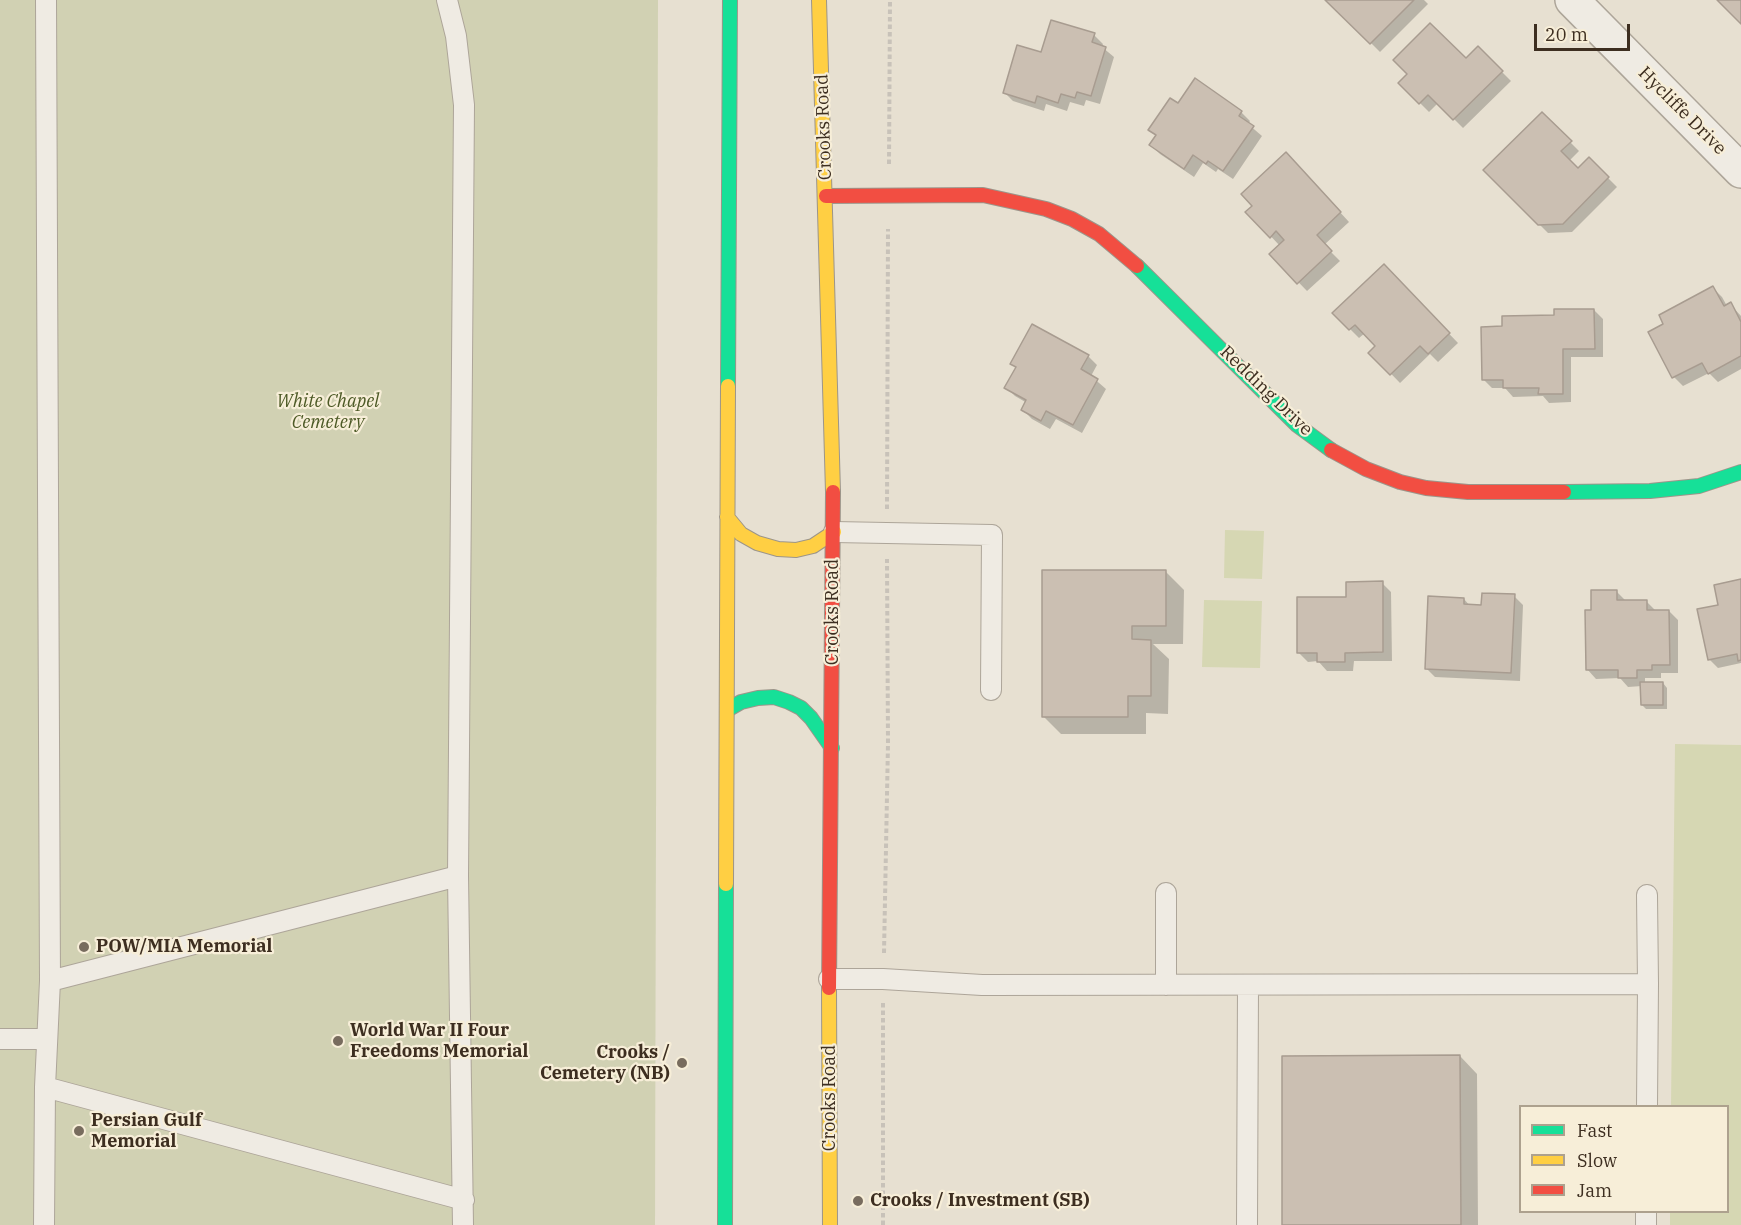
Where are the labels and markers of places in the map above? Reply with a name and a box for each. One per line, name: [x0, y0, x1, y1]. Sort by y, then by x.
place label: POW/MIA Memorial: [96, 936, 272, 958]
marker: POW/MIA Memorial: [77, 940, 91, 954]
place label: World War II Four Freedoms Memorial: [350, 1020, 528, 1062]
marker: World War II Four Freedoms Memorial: [331, 1034, 345, 1048]
place label: Crooks / Cemetery (NB): [540, 1042, 670, 1084]
marker: Crooks / Cemetery (NB): [675, 1056, 689, 1070]
place label: Persian Gulf Memorial: [91, 1110, 202, 1152]
marker: Persian Gulf Memorial: [72, 1124, 86, 1138]
place label: Crooks / Investment (SB): [870, 1190, 1090, 1212]
marker: Crooks / Investment (SB): [851, 1194, 865, 1208]

